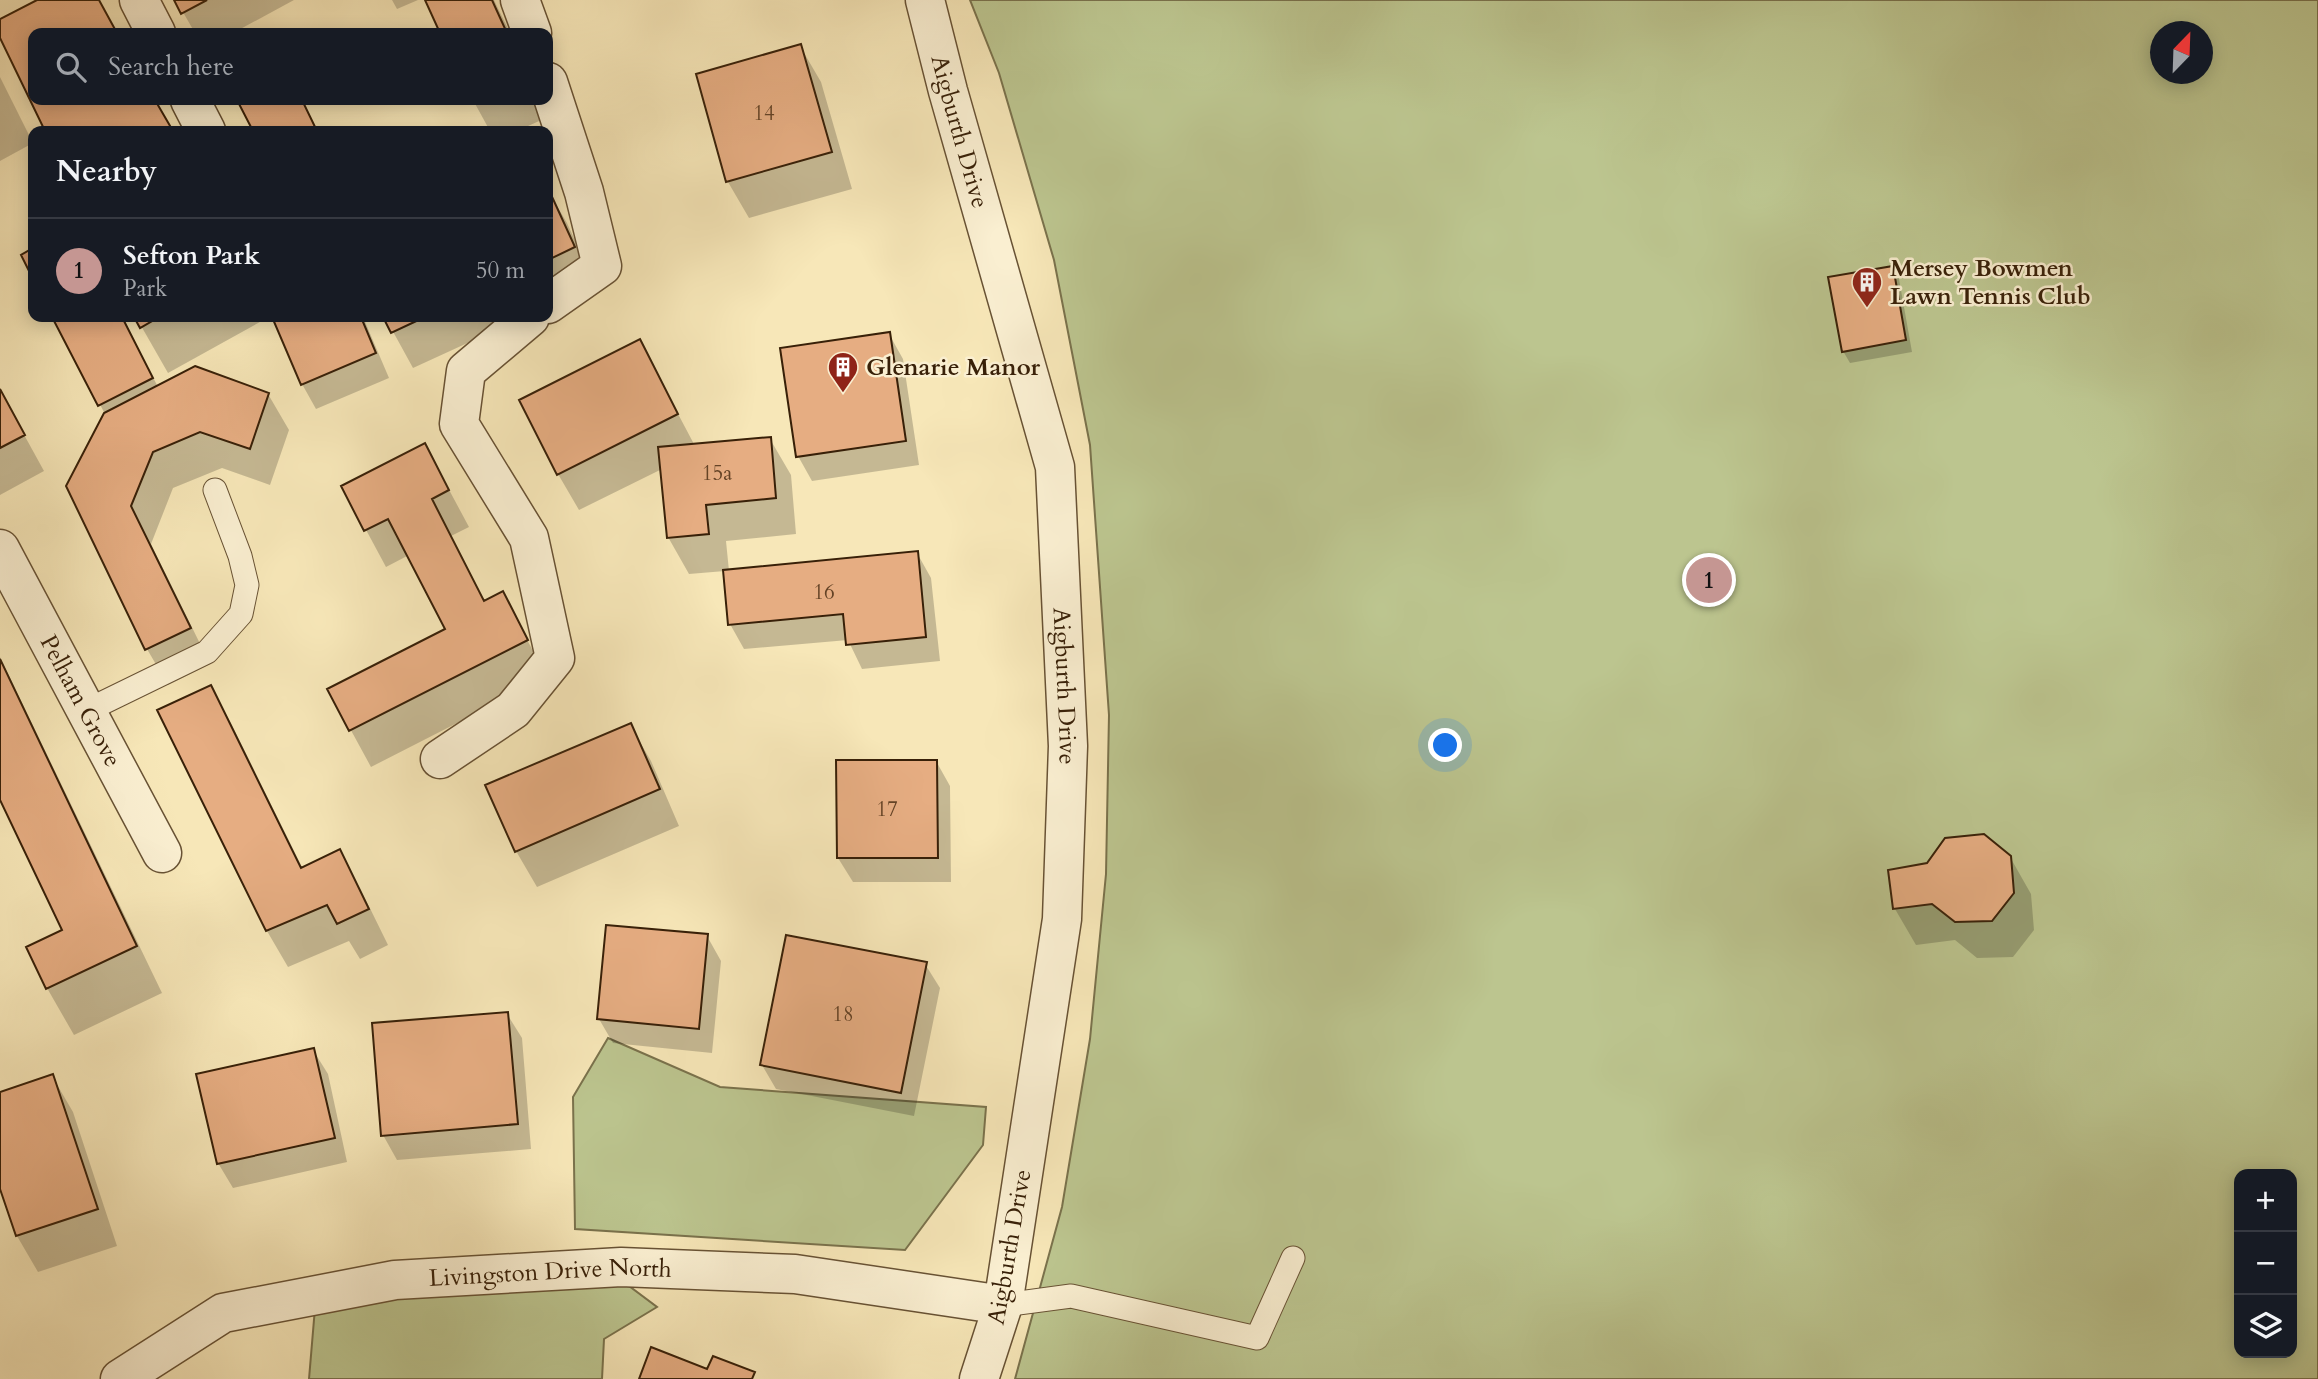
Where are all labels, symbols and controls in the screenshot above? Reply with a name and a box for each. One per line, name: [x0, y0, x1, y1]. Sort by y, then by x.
north arrow: [2150, 21, 2213, 84]
search box: [28, 28, 553, 105]
icon: search: [52, 48, 90, 86]
text: Search here: [108, 49, 234, 84]
street label: Aigburth Drive: [923, 52, 996, 212]
house number: 14: [753, 99, 775, 128]
text: Nearby: [56, 151, 157, 192]
text: Sefton Park: [123, 238, 260, 273]
place label: Mersey Bowmen Lawn Tennis Club: [1890, 252, 2091, 313]
text: 1: [73, 255, 85, 286]
text: 50 m: [476, 255, 525, 286]
building icon: Mersey Bowmen Lawn Tennis Club: [1850, 265, 1884, 309]
text: Park: [123, 273, 167, 304]
building icon: Glenarie Manor: [826, 350, 860, 394]
place label: Glenarie Manor: [866, 351, 1041, 384]
house number: 15a: [702, 459, 732, 488]
pin: 1: [1686, 554, 1732, 606]
house number: 16: [813, 578, 835, 607]
street label: Aigburth Drive: [1045, 607, 1084, 765]
street label: Pelham Grove: [32, 629, 129, 773]
your location: [1428, 728, 1462, 762]
house number: 17: [876, 795, 898, 824]
house number: 18: [832, 1000, 854, 1029]
street label: Aigburth Drive: [980, 1167, 1039, 1327]
map controls: [2234, 1169, 2297, 1358]
button: +: [2234, 1169, 2297, 1232]
button: −: [2234, 1232, 2297, 1295]
street label: Livingston Drive North: [428, 1251, 673, 1295]
button: layers: [2234, 1295, 2297, 1358]

